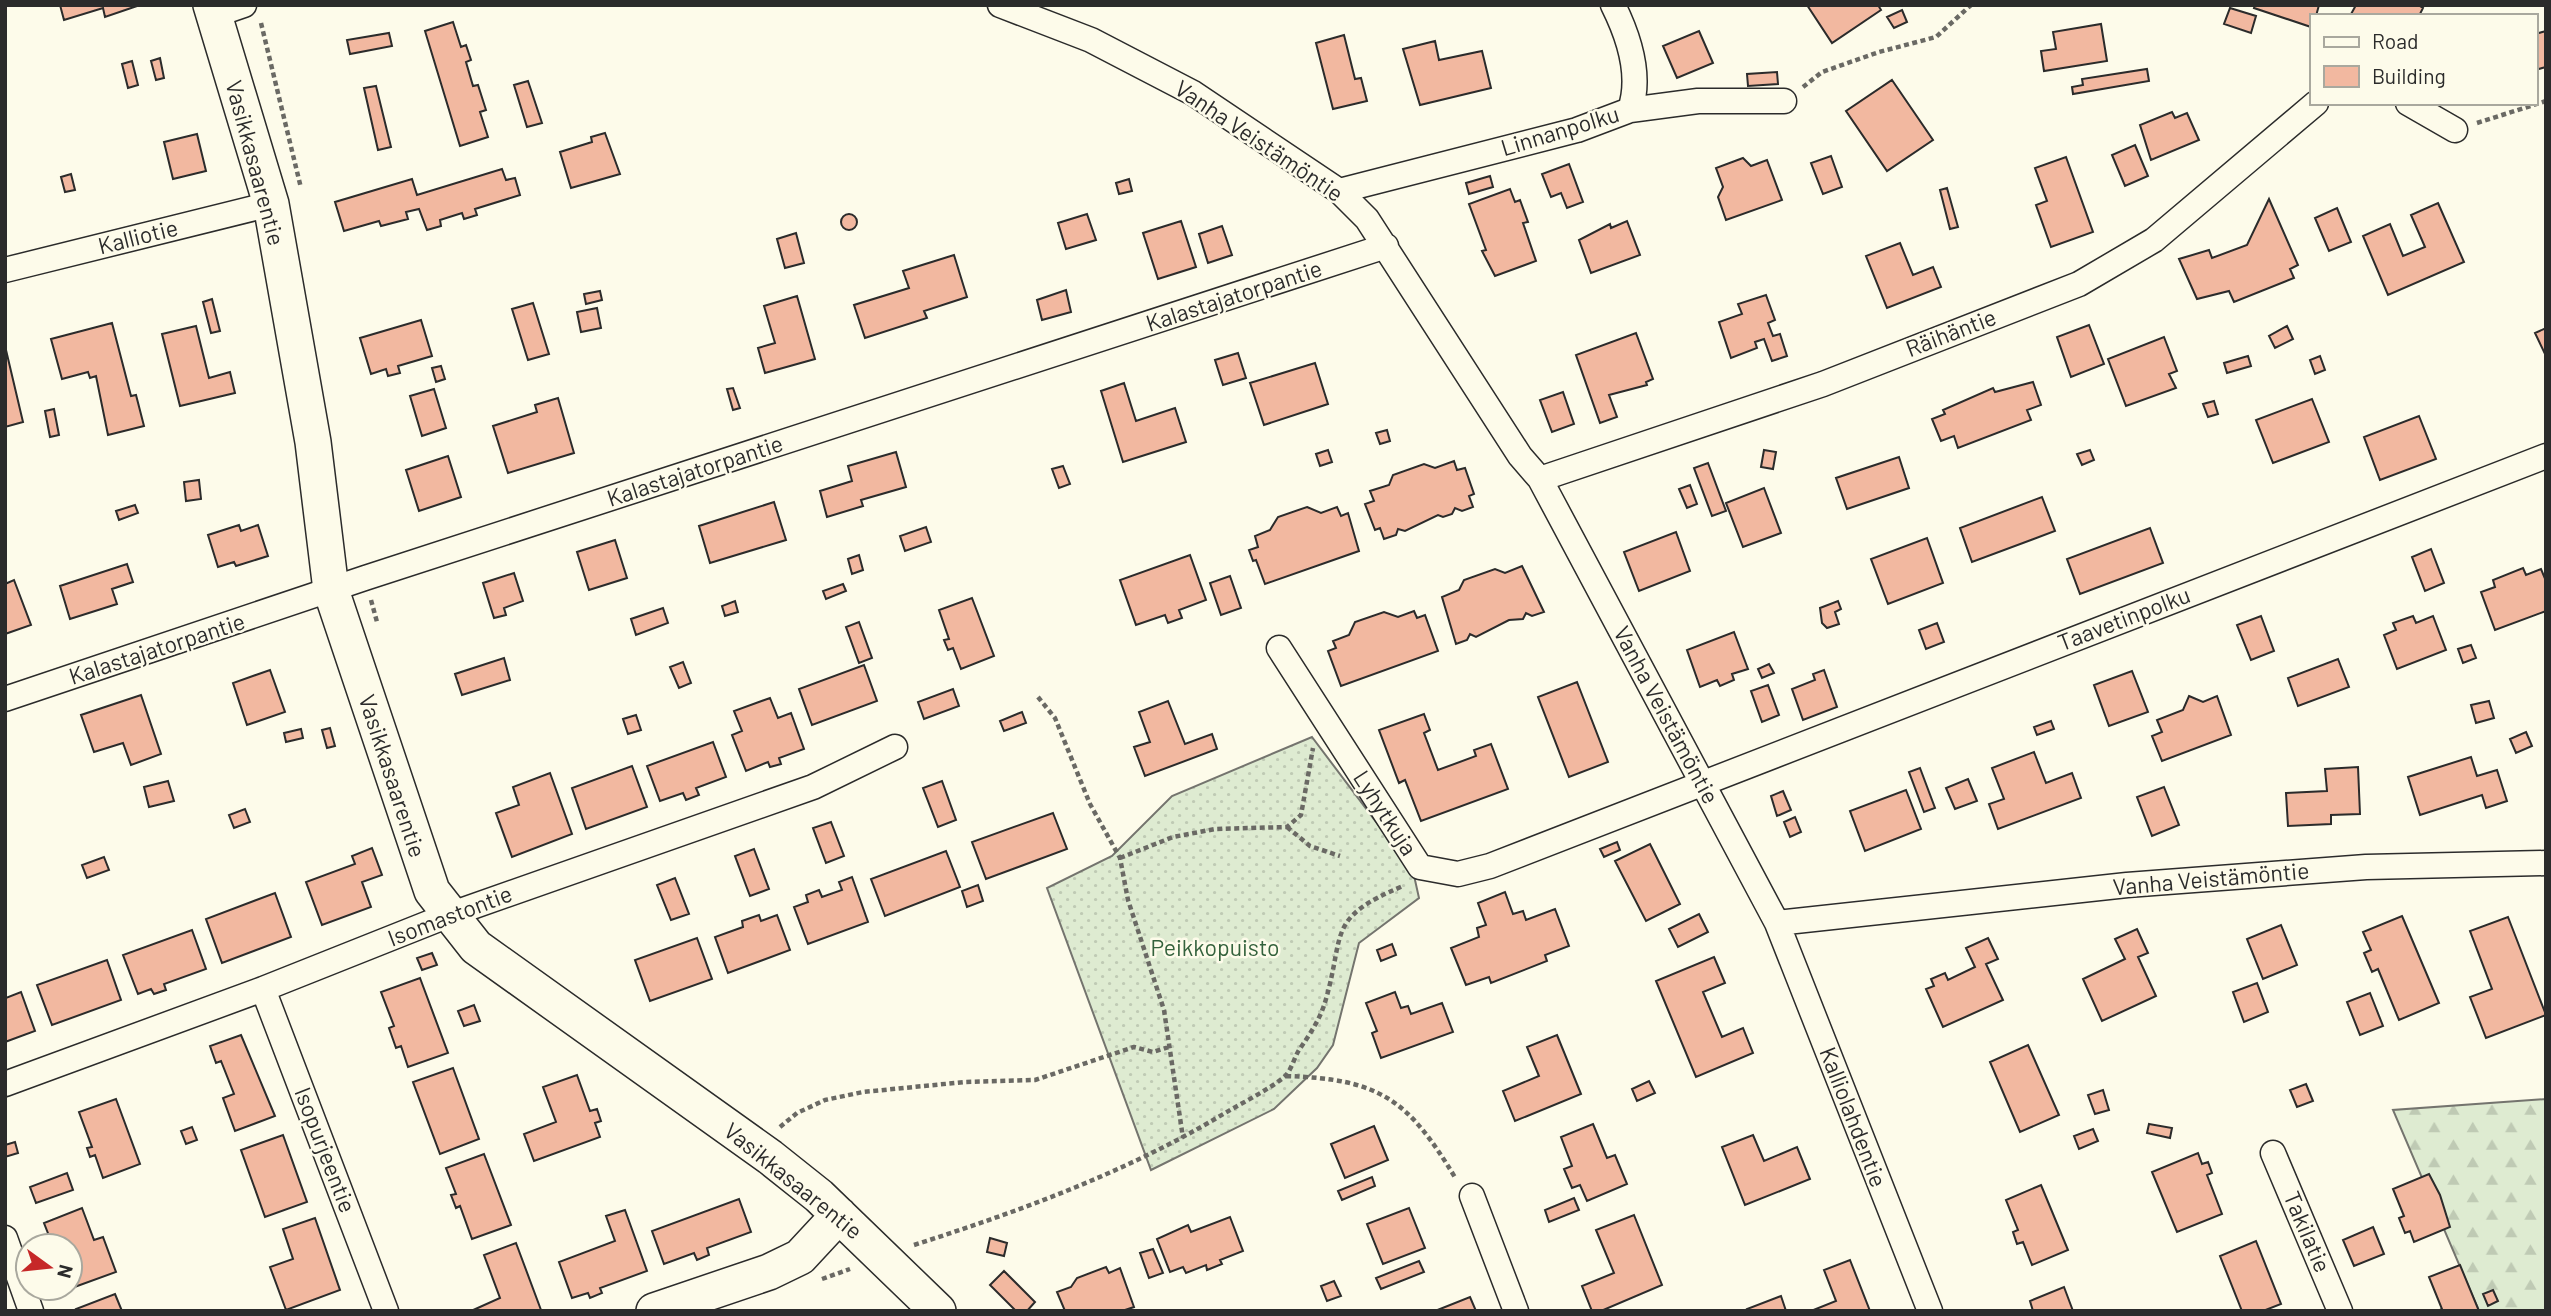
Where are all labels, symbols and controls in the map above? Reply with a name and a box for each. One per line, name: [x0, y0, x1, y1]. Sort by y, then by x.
legend: [2310, 14, 2537, 105]
text: Road: [2372, 28, 2418, 53]
text: Building: [2372, 63, 2446, 88]
street label: Vanha Veistämöntie: [1170, 73, 1349, 207]
street label: Vasikkasaarentie: [220, 77, 291, 248]
street label: Linnanpolku: [1497, 99, 1622, 161]
street label: Kalliotie: [95, 213, 181, 259]
street label: Kalastajatorpantie: [1142, 253, 1325, 337]
street label: Räihäntie: [1901, 302, 2000, 362]
street label: Kalastajatorpantie: [603, 428, 786, 512]
street label: Taavetinpolku: [2053, 580, 2194, 656]
street label: Kalastajatorpantie: [65, 606, 248, 690]
street label: Vanha Veistämöntie: [1608, 621, 1726, 808]
street label: Vasikkasaarentie: [353, 691, 432, 861]
street label: Lyhytkuja: [1348, 765, 1424, 860]
street label: Vanha Veistämöntie: [2112, 855, 2310, 901]
street label: Isomastontie: [384, 879, 516, 952]
park label: Peikkopuisto: [1151, 933, 1279, 961]
street label: Kalliolahdentie: [1814, 1043, 1893, 1191]
street label: Isopurjeentie: [289, 1083, 363, 1216]
street label: Vasikkasaarentie: [719, 1116, 868, 1245]
street label: Takilatie: [2278, 1187, 2337, 1276]
north arrow: [14, 1232, 84, 1302]
text: N: [53, 1262, 79, 1281]

